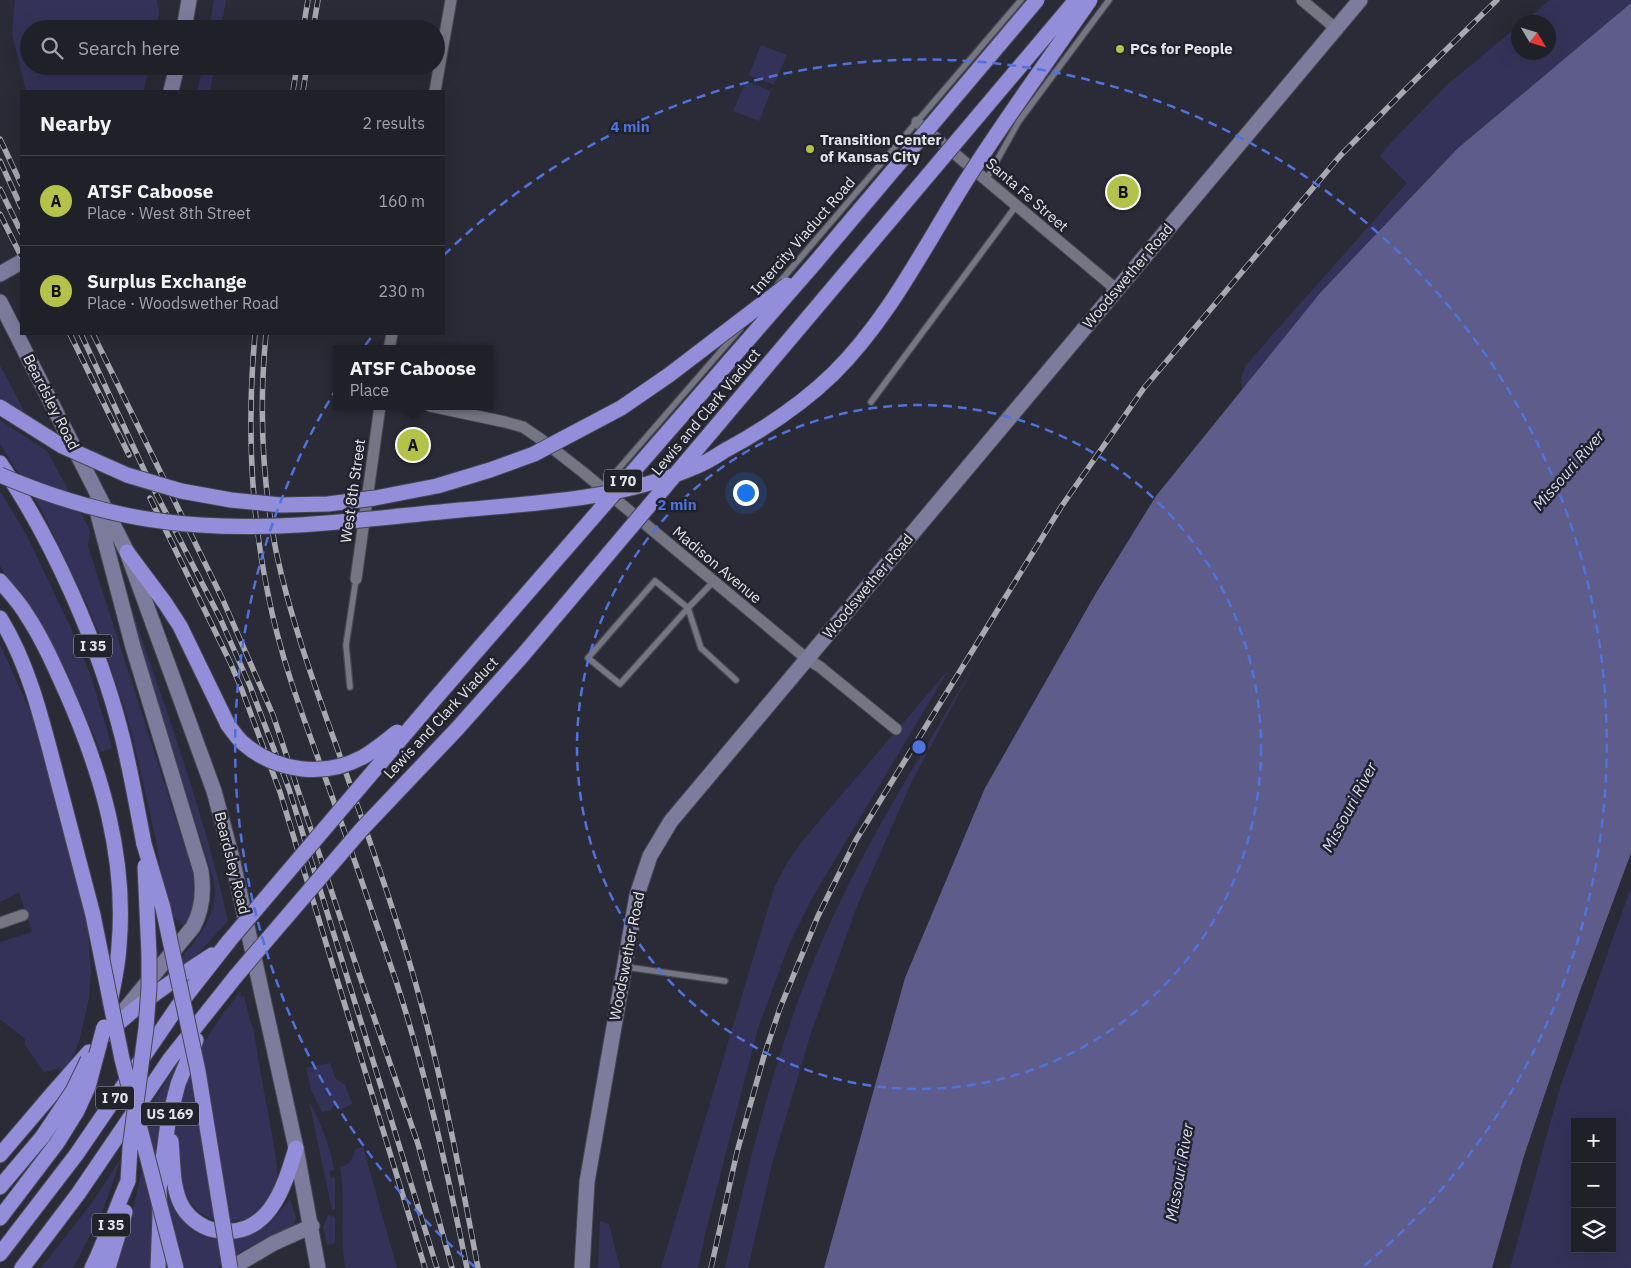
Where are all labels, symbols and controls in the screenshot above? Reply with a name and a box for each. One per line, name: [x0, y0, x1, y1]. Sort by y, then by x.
north arrow: [1511, 15, 1556, 60]
search box: [20, 20, 445, 75]
icon: search: [38, 34, 66, 62]
text: Search here: [78, 36, 180, 60]
place label: PCs for People: [1130, 39, 1233, 58]
marker: PCs for People: [1114, 43, 1126, 55]
text: Nearby: [40, 109, 111, 137]
text: 2 results: [362, 113, 425, 133]
text: 4 min: [610, 117, 650, 136]
place label: Transition Center of Kansas City: [820, 130, 942, 166]
marker: Transition Center of Kansas City: [804, 143, 816, 155]
street label: Santa Fe Street: [982, 154, 1072, 236]
street label: Intercity Viaduct Road: [746, 173, 859, 298]
pin: B: [1107, 173, 1139, 211]
text: ATSF Caboose: [87, 179, 214, 203]
text: A: [51, 191, 61, 211]
text: 160 m: [378, 191, 425, 211]
text: Place · West 8th Street: [87, 203, 251, 223]
street label: Woodswether Road: [1078, 219, 1177, 332]
text: Surplus Exchange: [87, 269, 247, 293]
text: B: [51, 281, 61, 301]
text: 230 m: [378, 281, 425, 301]
text: Place · Woodswether Road: [87, 293, 279, 313]
street label: Lewis and Clark Viaduct: [647, 344, 764, 479]
popup: [333, 345, 493, 410]
street label: Beardsley Road: [19, 351, 84, 453]
text: ATSF Caboose: [350, 356, 476, 380]
text: Place: [350, 380, 389, 400]
water label: Missouri River: [1528, 425, 1609, 514]
pin: A: [397, 426, 429, 464]
street label: West 8th Street: [336, 438, 369, 544]
road number: I 70: [604, 470, 642, 492]
your location: [733, 480, 759, 506]
text: 2 min: [657, 495, 697, 514]
street label: Madison Avenue: [669, 522, 766, 607]
street label: Woodswether Road: [818, 529, 917, 642]
road number: I 35: [74, 634, 112, 658]
street label: Lewis and Clark Viaduct: [379, 653, 502, 783]
centre of rings: [910, 738, 928, 756]
water label: Missouri River: [1317, 757, 1382, 855]
street label: Beardsley Road: [211, 810, 254, 916]
street label: Woodswether Road: [605, 890, 648, 1022]
road number: I 70: [96, 1086, 134, 1110]
road number: US 169: [141, 1102, 199, 1126]
map controls: [1571, 1118, 1616, 1253]
button: +: [1571, 1118, 1616, 1163]
water label: Missouri River: [1161, 1120, 1198, 1223]
button: −: [1571, 1163, 1616, 1208]
button: layers: [1571, 1208, 1616, 1253]
road number: I 35: [92, 1214, 130, 1236]

